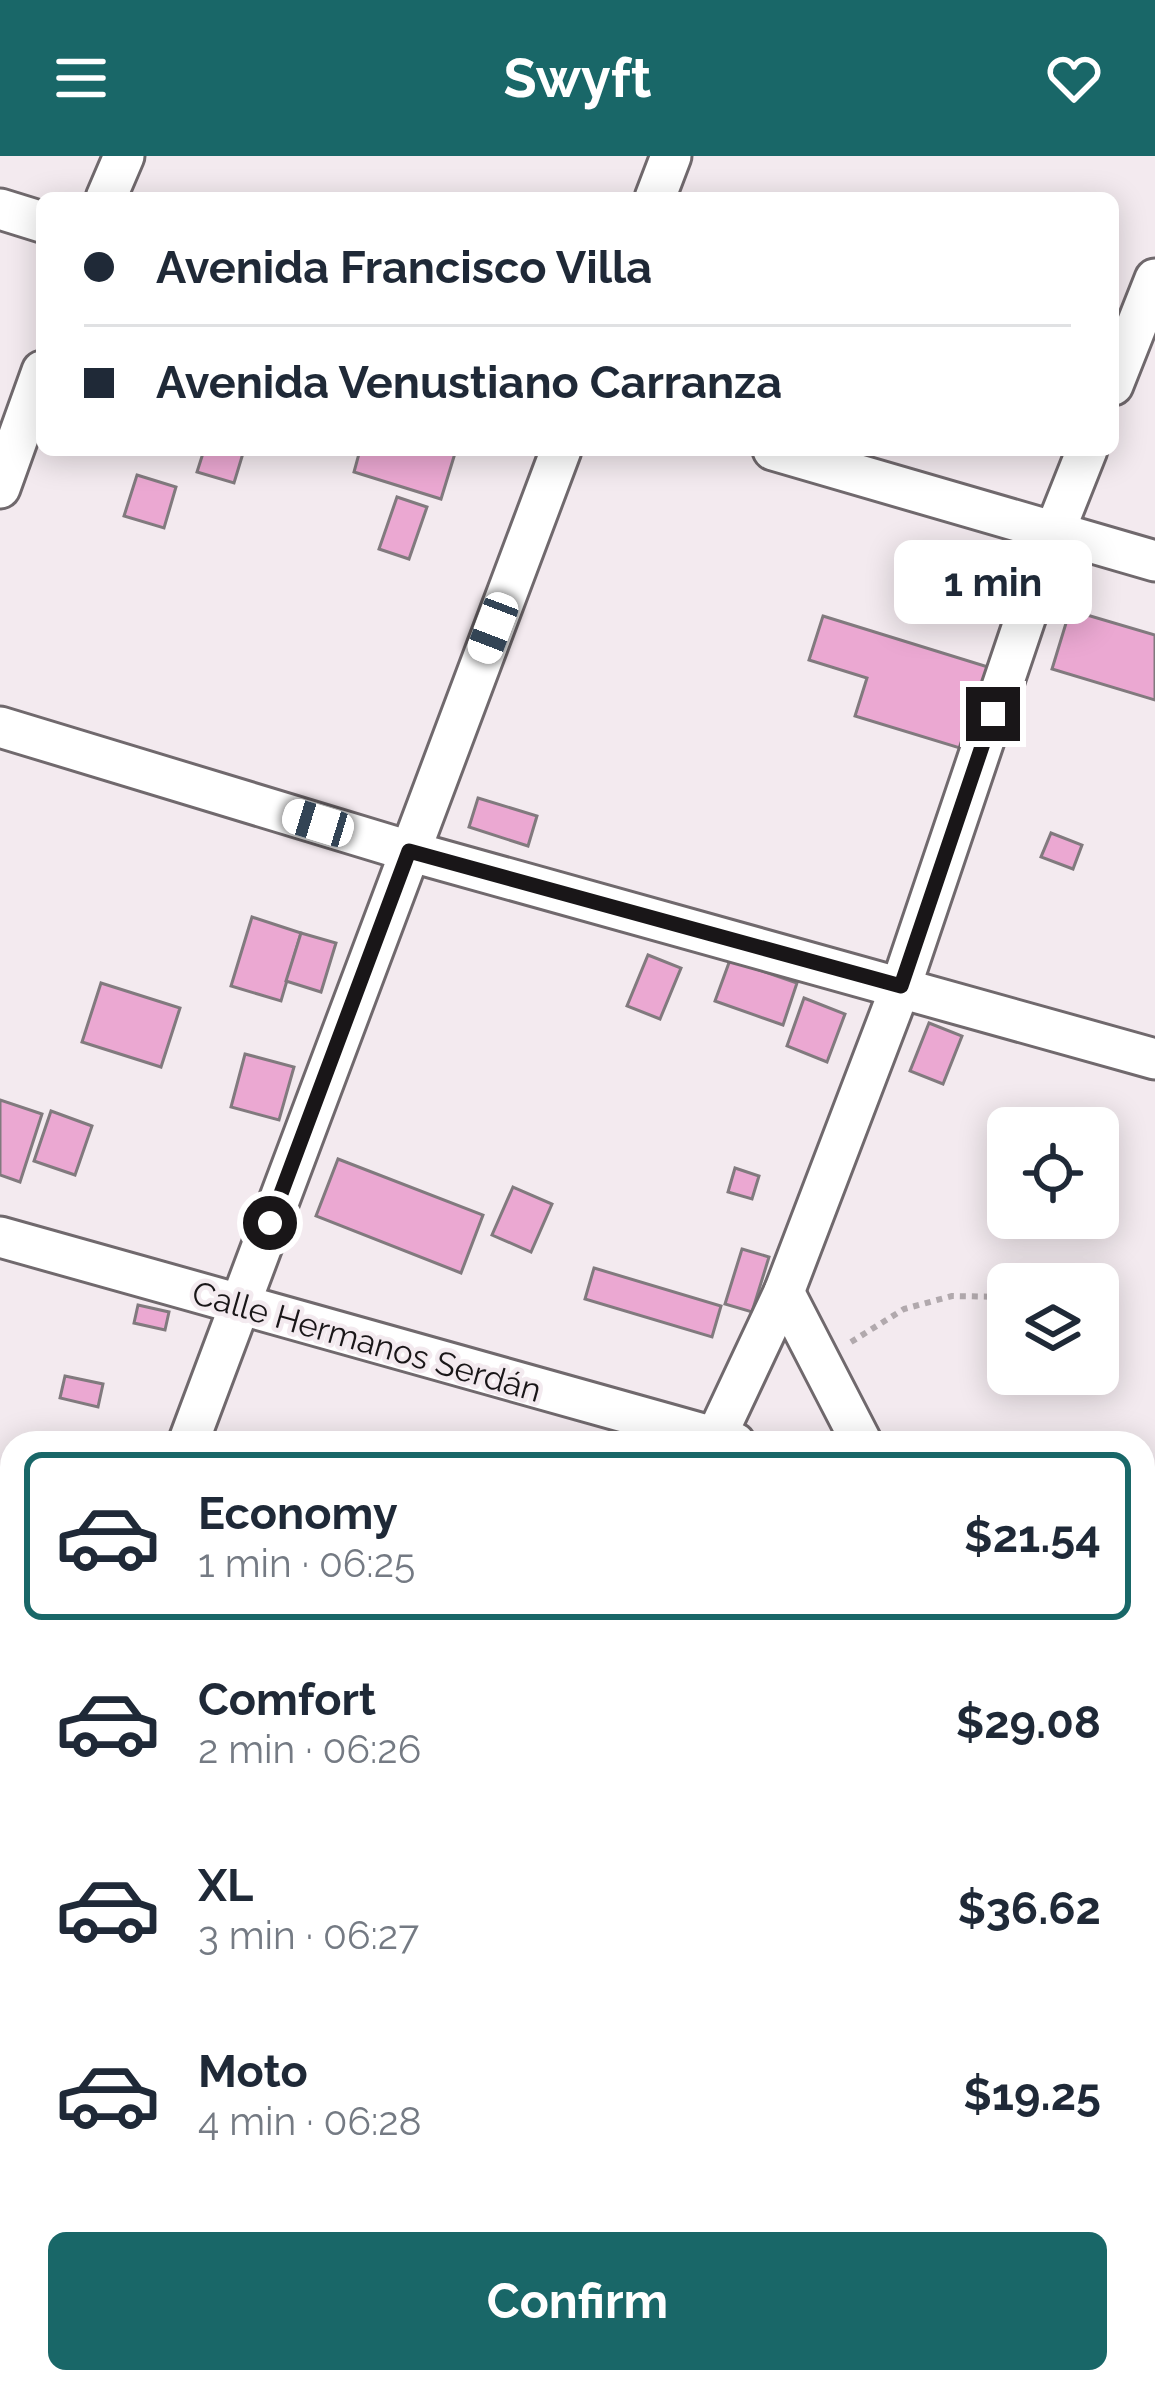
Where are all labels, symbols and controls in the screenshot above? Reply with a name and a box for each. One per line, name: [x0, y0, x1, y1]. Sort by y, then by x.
icon: menu: [48, 45, 114, 111]
icon: heart: [1041, 45, 1107, 111]
text: Swyft: [504, 46, 651, 110]
text: Avenida Francisco Villa: [156, 241, 652, 294]
text: Avenida Venustiano Carranza: [156, 356, 782, 409]
callout: 1 min: [894, 540, 1092, 624]
text: 1 min: [944, 559, 1042, 605]
car: [463, 588, 523, 668]
route end: [966, 687, 1020, 741]
car: [278, 795, 358, 851]
map controls: [987, 1107, 1119, 1395]
button: locate: [987, 1107, 1119, 1239]
route start: [243, 1196, 297, 1250]
button: layers: [987, 1263, 1119, 1395]
street label: Calle Hermanos Serdán: [188, 1273, 546, 1410]
icon: car: [54, 1482, 162, 1590]
text: Economy: [198, 1487, 398, 1540]
text: $21.54: [964, 1510, 1101, 1563]
text: 1 min · 06:25: [198, 1540, 415, 1586]
icon: car: [54, 1668, 162, 1776]
text: Comfort: [198, 1673, 376, 1726]
text: $29.08: [956, 1696, 1101, 1749]
text: 2 min · 06:26: [198, 1726, 421, 1772]
icon: car: [54, 1854, 162, 1962]
text: XL: [198, 1859, 253, 1912]
text: $36.62: [957, 1882, 1101, 1935]
text: 3 min · 06:27: [198, 1912, 419, 1958]
icon: car: [54, 2040, 162, 2148]
text: Moto: [198, 2045, 308, 2098]
text: $19.25: [963, 2068, 1101, 2121]
text: 4 min · 06:28: [198, 2098, 422, 2144]
button: Confirm: [48, 2232, 1107, 2370]

